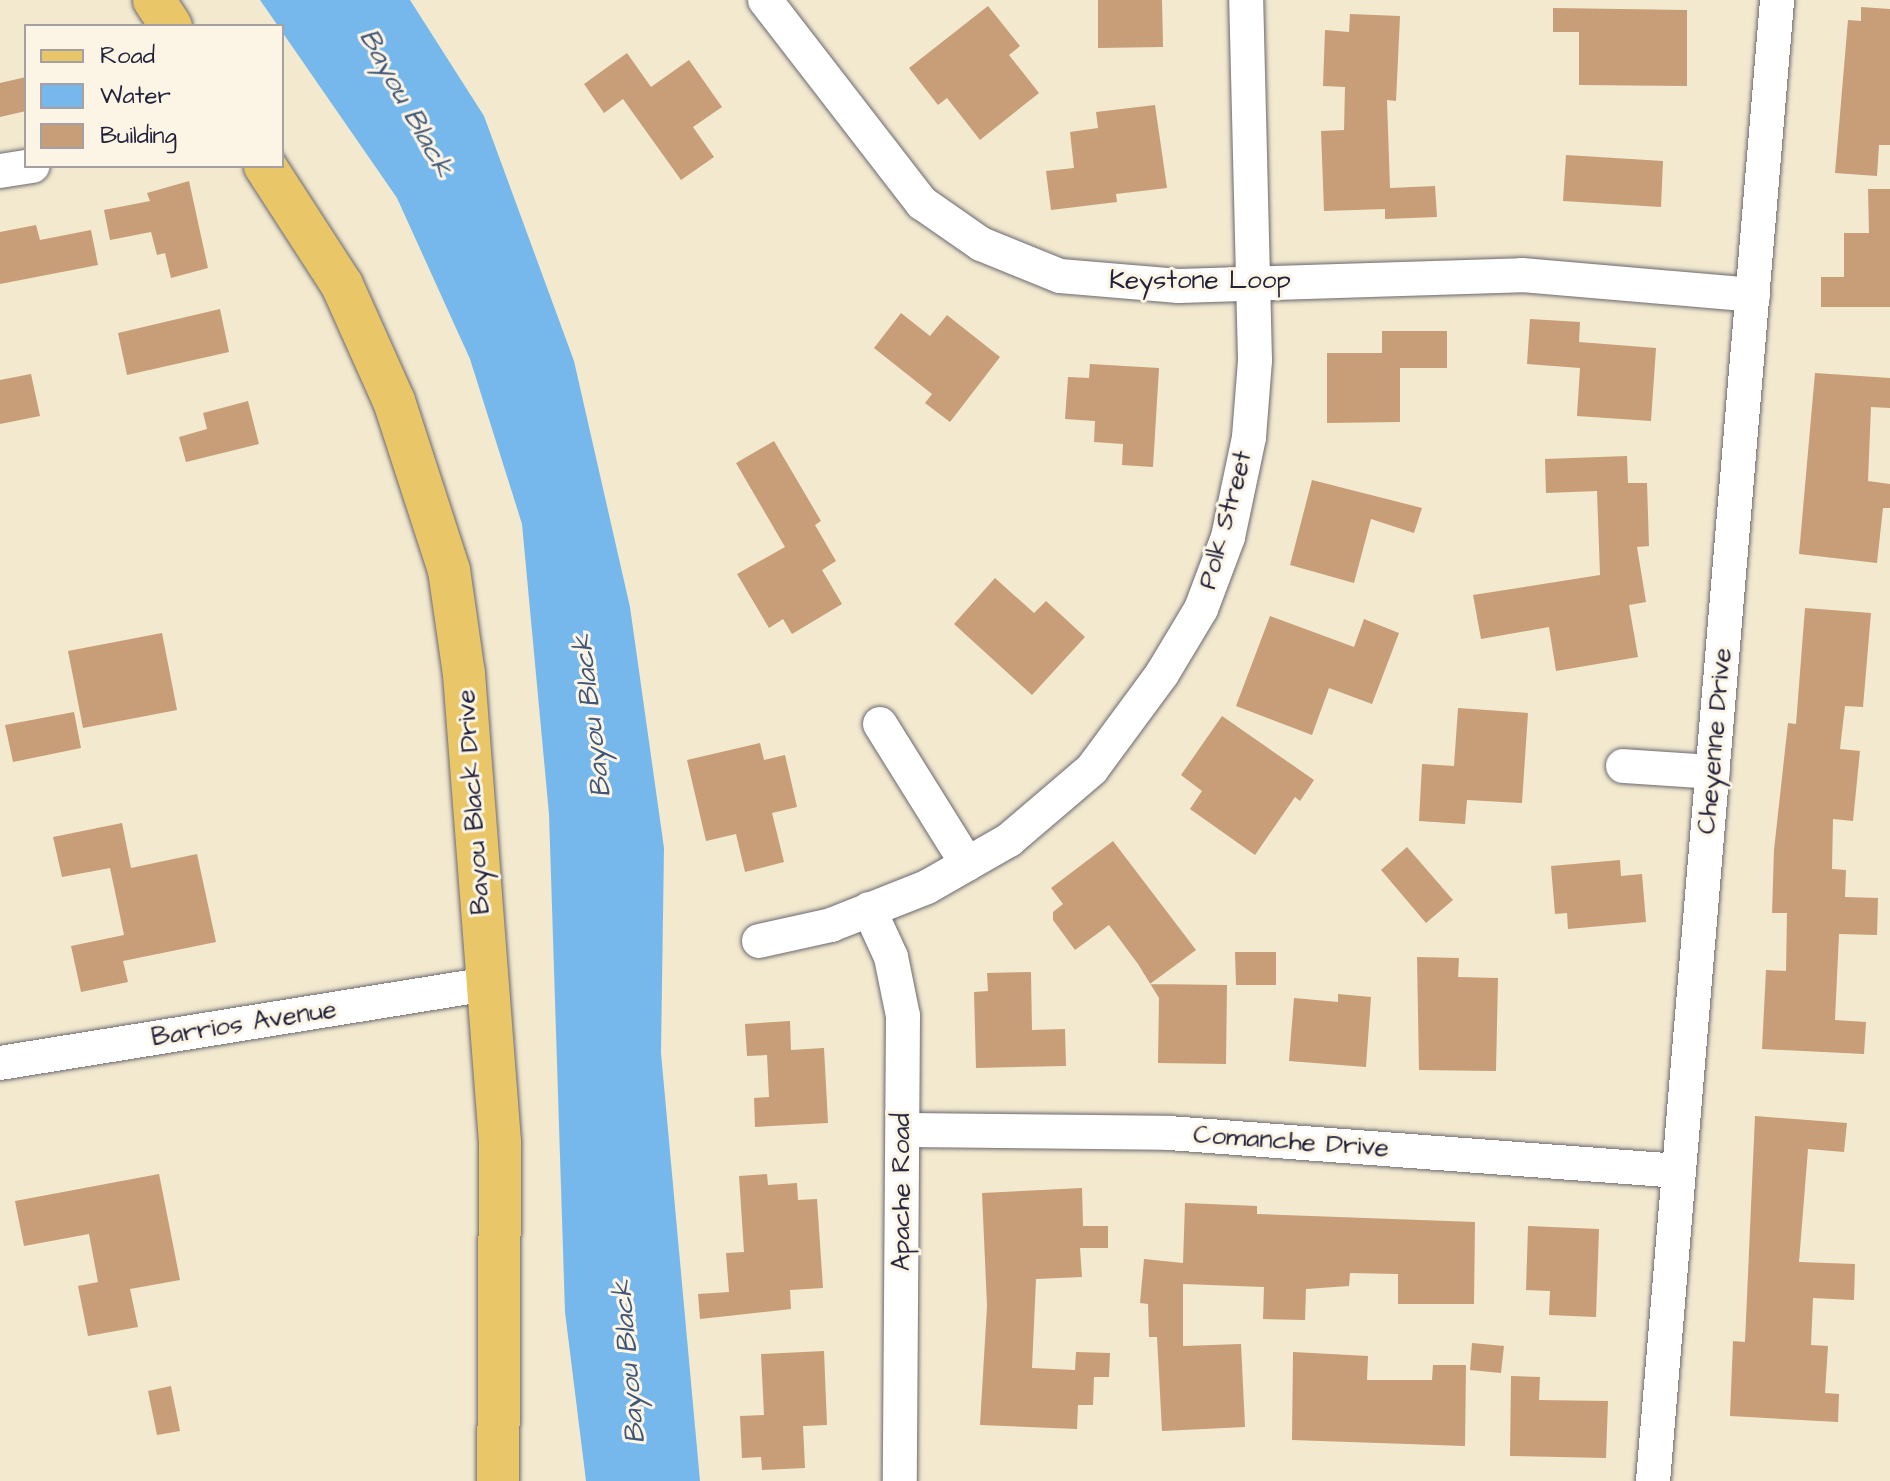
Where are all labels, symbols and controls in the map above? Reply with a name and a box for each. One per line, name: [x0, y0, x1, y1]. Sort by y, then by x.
water label: Bayou Black: [352, 23, 460, 183]
legend: [24, 24, 284, 168]
text: Road: [100, 39, 155, 73]
text: Water: [100, 79, 171, 113]
text: Building: [100, 119, 177, 153]
street label: Keystone Loop: [1109, 265, 1291, 297]
street label: Polk Street: [1193, 447, 1259, 593]
water label: Bayou Black: [565, 632, 619, 800]
street label: Cheyenne Drive: [1691, 647, 1739, 835]
street label: Bayou Black Drive: [451, 688, 497, 916]
street label: Barrios Avenue: [149, 994, 339, 1054]
street label: Apache Road: [886, 1113, 918, 1271]
street label: Comanche Drive: [1192, 1120, 1390, 1164]
water label: Bayou Black: [605, 1279, 653, 1445]

